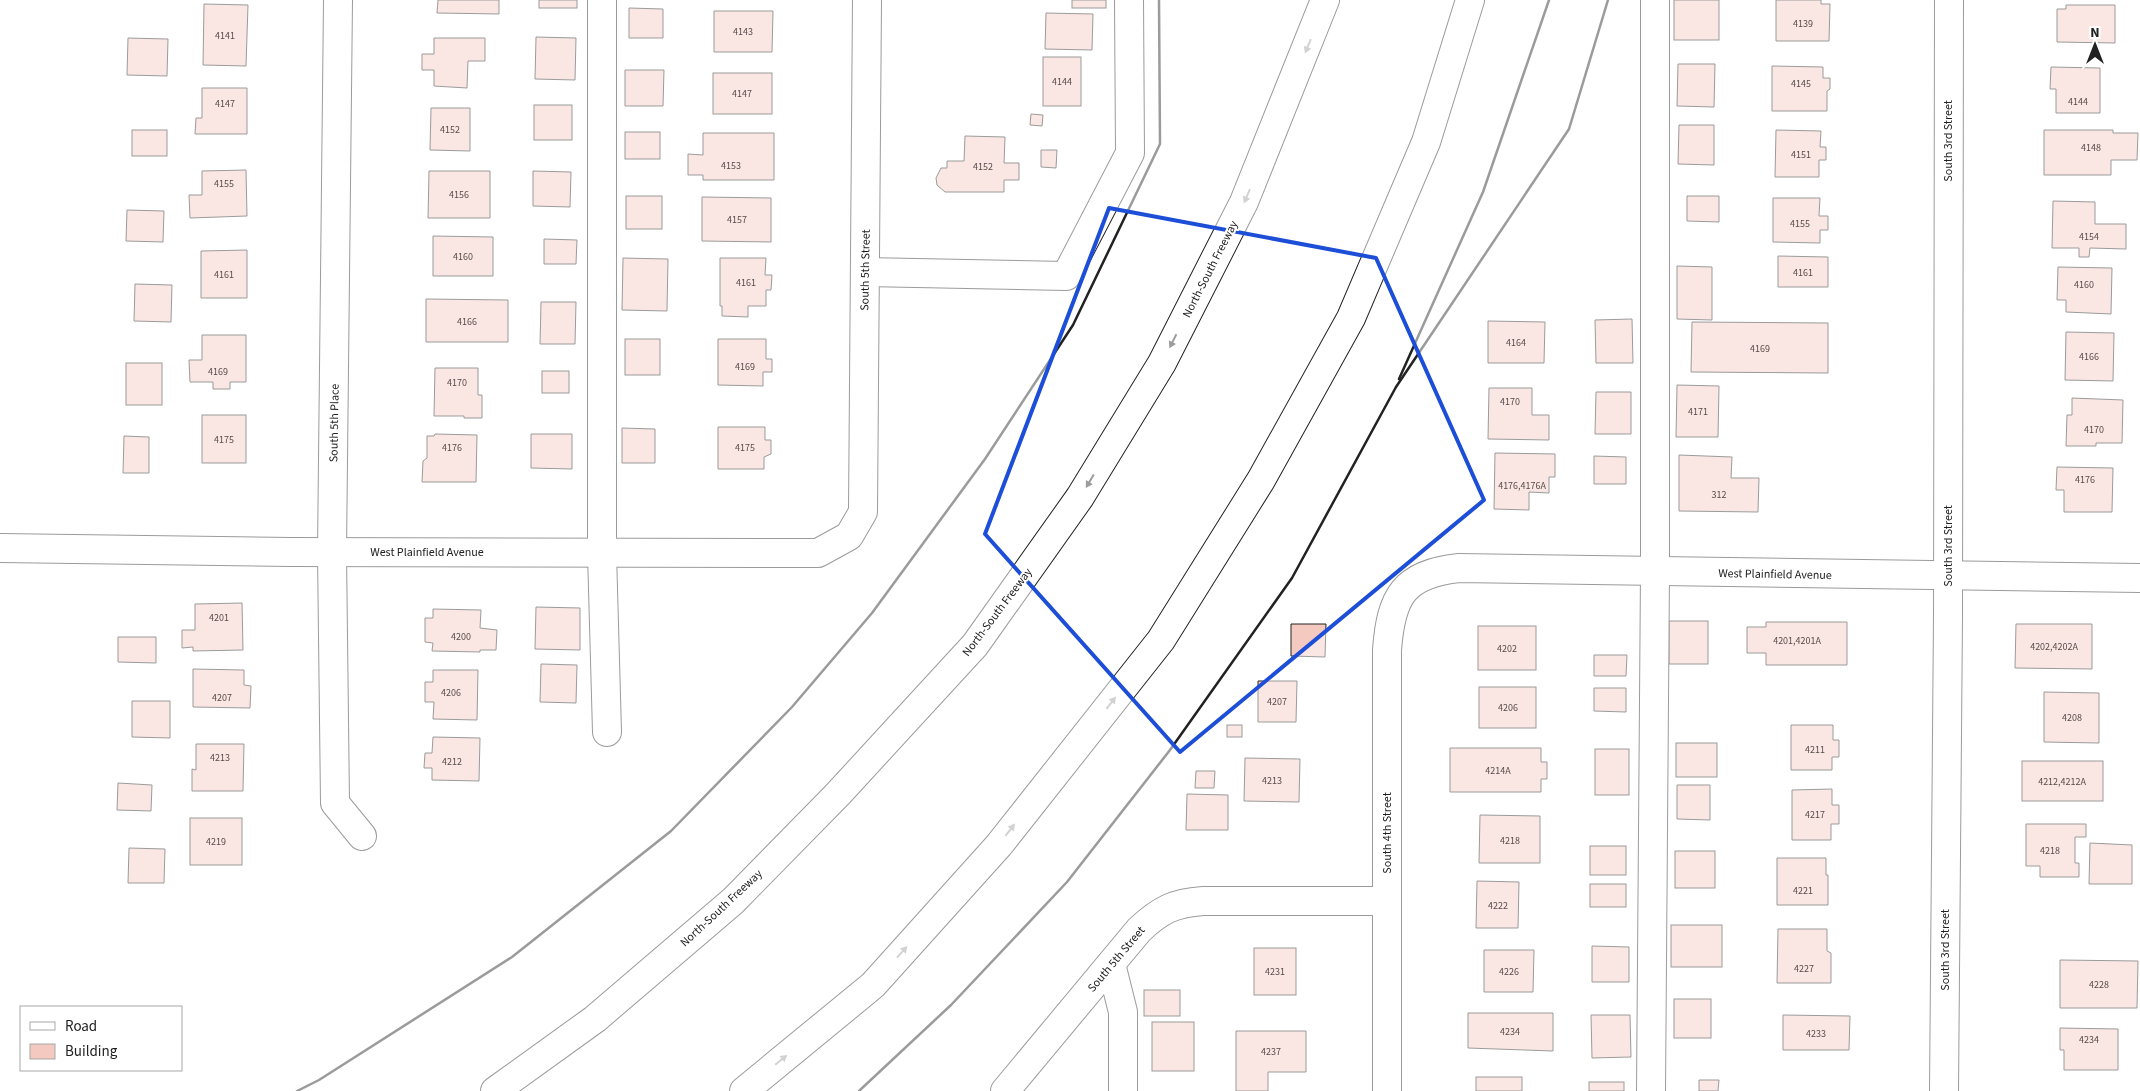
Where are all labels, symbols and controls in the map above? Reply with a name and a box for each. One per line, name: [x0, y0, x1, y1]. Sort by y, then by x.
house number: 4139: [1793, 17, 1813, 31]
north arrow: [2070, 20, 2120, 70]
text: N: [2090, 23, 2100, 43]
house number: 4143: [733, 25, 753, 39]
house number: 4141: [215, 29, 235, 43]
one-way arrow: [1304, 39, 1312, 54]
house number: 4144: [1052, 75, 1072, 89]
house number: 4145: [1791, 77, 1811, 91]
house number: 4147: [732, 87, 752, 101]
house number: 4144: [2068, 95, 2088, 109]
house number: 4147: [215, 97, 235, 111]
street label: South 3rd Street: [1940, 100, 1957, 182]
house number: 4152: [440, 123, 460, 137]
house number: 4148: [2081, 141, 2101, 155]
house number: 4151: [1791, 148, 1811, 162]
house number: 4153: [721, 159, 741, 173]
house number: 4152: [973, 160, 993, 174]
house number: 4155: [214, 177, 234, 191]
house number: 4156: [449, 188, 469, 202]
one-way arrow: [1242, 189, 1250, 203]
house number: 4157: [727, 213, 747, 227]
street label: North-South Freeway: [1179, 217, 1242, 321]
house number: 4155: [1790, 217, 1810, 231]
street label: South 5th Street: [856, 229, 875, 311]
house number: 4154: [2079, 230, 2099, 244]
house number: 4160: [453, 250, 473, 264]
house number: 4161: [1793, 266, 1813, 280]
house number: 4161: [214, 268, 234, 282]
house number: 4161: [736, 276, 756, 290]
house number: 4160: [2074, 278, 2094, 292]
house number: 4166: [457, 315, 477, 329]
one-way arrow: [1169, 334, 1177, 348]
house number: 4164: [1506, 336, 1526, 350]
house number: 4169: [1750, 342, 1770, 356]
house number: 4166: [2079, 350, 2099, 364]
house number: 4169: [735, 360, 755, 374]
house number: 4169: [208, 365, 228, 379]
house number: 4170: [447, 376, 467, 390]
street label: South 5th Place: [325, 384, 344, 462]
house number: 4170: [1500, 395, 1520, 409]
house number: 4171: [1688, 405, 1708, 419]
house number: 4170: [2084, 423, 2104, 437]
house number: 4175: [214, 433, 234, 447]
house number: 4176: [442, 441, 462, 455]
house number: 4175: [735, 441, 755, 455]
house number: 4176: [2075, 473, 2095, 487]
one-way arrow: [1086, 474, 1095, 487]
house number: 4176,4176A: [1498, 479, 1546, 493]
house number: 312: [1712, 488, 1726, 502]
street label: South 3rd Street: [1940, 505, 1957, 587]
street label: West Plainfield Avenue: [370, 544, 484, 561]
street label: North-South Freeway: [958, 564, 1037, 660]
street label: West Plainfield Avenue: [1718, 565, 1832, 584]
house number: 4201: [209, 611, 229, 625]
house number: 4200: [451, 630, 471, 644]
house number: 4201,4201A: [1773, 634, 1821, 648]
house number: 4202,4202A: [2030, 640, 2078, 654]
house number: 4202: [1497, 642, 1517, 656]
house number: 4206: [441, 686, 461, 700]
house number: 4207: [212, 691, 232, 705]
house number: 4207: [1267, 695, 1287, 709]
one-way arrow: [1105, 697, 1116, 710]
house number: 4206: [1498, 701, 1518, 715]
house number: 4208: [2062, 711, 2082, 725]
house number: 4211: [1805, 743, 1825, 757]
house number: 4213: [210, 751, 230, 765]
house number: 4212: [442, 755, 462, 769]
house number: 4214A: [1485, 764, 1511, 778]
house number: 4213: [1262, 774, 1282, 788]
house number: 4212,4212A: [2038, 775, 2086, 789]
street label: South 4th Street: [1379, 792, 1396, 874]
house number: 4217: [1805, 808, 1825, 822]
one-way arrow: [1004, 824, 1015, 837]
house number: 4218: [1500, 834, 1520, 848]
house number: 4219: [206, 835, 226, 849]
house number: 4218: [2040, 844, 2060, 858]
street label: North-South Freeway: [676, 865, 766, 951]
house number: 4221: [1793, 884, 1813, 898]
house number: 4222: [1488, 899, 1508, 913]
street label: South 3rd Street: [1937, 909, 1954, 991]
street label: South 5th Street: [1084, 923, 1149, 996]
one-way arrow: [897, 946, 908, 959]
house number: 4227: [1794, 962, 1814, 976]
house number: 4231: [1265, 965, 1285, 979]
house number: 4226: [1499, 965, 1519, 979]
house number: 4228: [2089, 978, 2109, 992]
legend: [20, 1006, 182, 1071]
text: Road: [65, 1016, 97, 1037]
house number: 4234: [1500, 1025, 1520, 1039]
house number: 4233: [1806, 1027, 1826, 1041]
house number: 4234: [2079, 1033, 2099, 1047]
text: Building: [65, 1041, 118, 1062]
house number: 4237: [1261, 1045, 1281, 1059]
one-way arrow: [775, 1055, 788, 1066]

